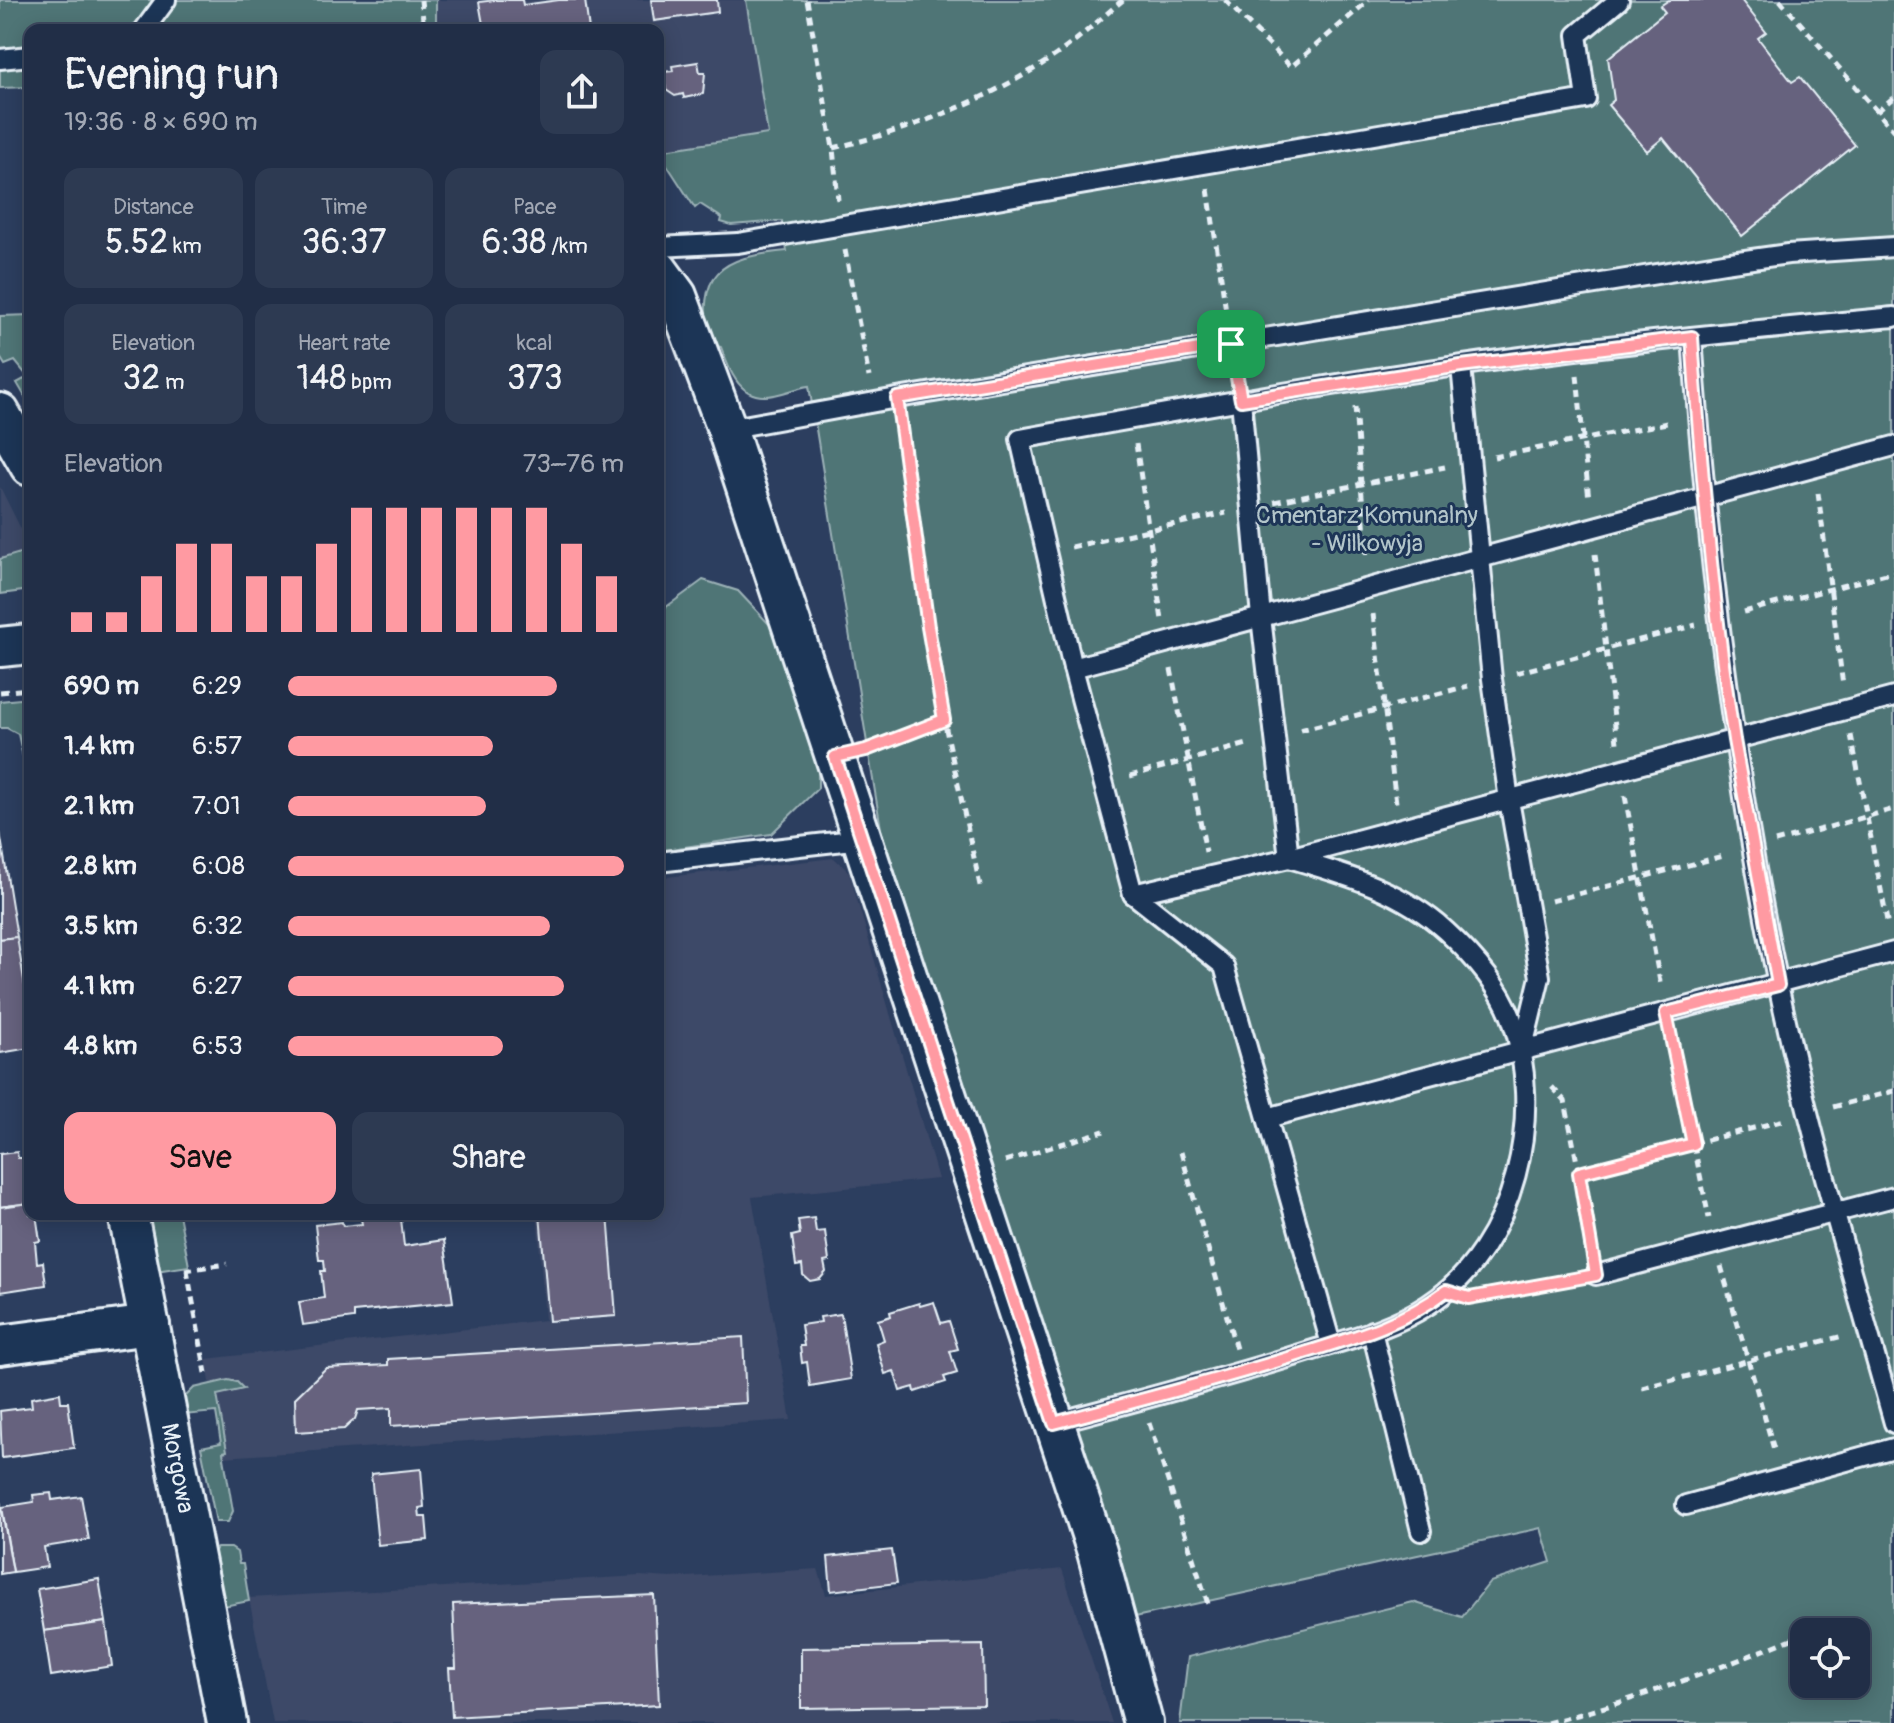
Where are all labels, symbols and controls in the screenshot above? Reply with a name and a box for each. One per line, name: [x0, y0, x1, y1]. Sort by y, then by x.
text: Evening run: [64, 48, 279, 103]
button: share: [540, 50, 624, 134]
text: 19:36 · 8 × 690 m: [64, 106, 258, 138]
text: Distance: [113, 193, 194, 221]
text: Time: [321, 193, 367, 221]
text: Pace: [513, 193, 556, 221]
text: 5.52: [105, 221, 168, 264]
text: 36:37: [302, 221, 386, 264]
text: 6:38: [481, 221, 546, 264]
text: km: [168, 232, 202, 260]
text: /km: [546, 232, 588, 260]
pin: [1197, 310, 1265, 378]
icon: arrive: [1209, 322, 1253, 366]
text: Elevation: [111, 329, 195, 357]
text: Heart rate: [298, 329, 390, 357]
text: kcal: [517, 329, 553, 357]
text: 32: [122, 357, 160, 400]
text: 148: [296, 357, 346, 400]
text: 373: [507, 357, 563, 400]
text: m: [160, 368, 184, 396]
text: bpm: [346, 368, 392, 396]
text: Elevation: [64, 448, 163, 480]
text: 73–76 m: [523, 448, 624, 480]
park label: Cmentarz Komunalny - Wilkowyja: [1256, 501, 1478, 558]
text: 690 m: [64, 670, 139, 702]
text: 6:29: [192, 670, 242, 702]
text: 1.4 km: [64, 730, 135, 762]
text: 6:57: [192, 730, 242, 762]
text: 2.1 km: [64, 790, 134, 822]
text: 7:01: [192, 790, 241, 822]
text: 2.8 km: [64, 850, 137, 882]
text: 6:08: [192, 850, 245, 882]
text: 3.5 km: [64, 910, 138, 942]
text: 6:32: [192, 910, 243, 942]
text: 4.1 km: [64, 970, 135, 1002]
text: 6:27: [192, 970, 242, 1002]
text: 4.8 km: [64, 1030, 137, 1062]
text: 6:53: [192, 1030, 243, 1062]
button: Save: [64, 1112, 336, 1204]
button: Share: [352, 1112, 624, 1204]
street label: Morgowa: [155, 1421, 200, 1515]
map controls: [1790, 1618, 1870, 1698]
button: locate: [1790, 1618, 1870, 1698]

